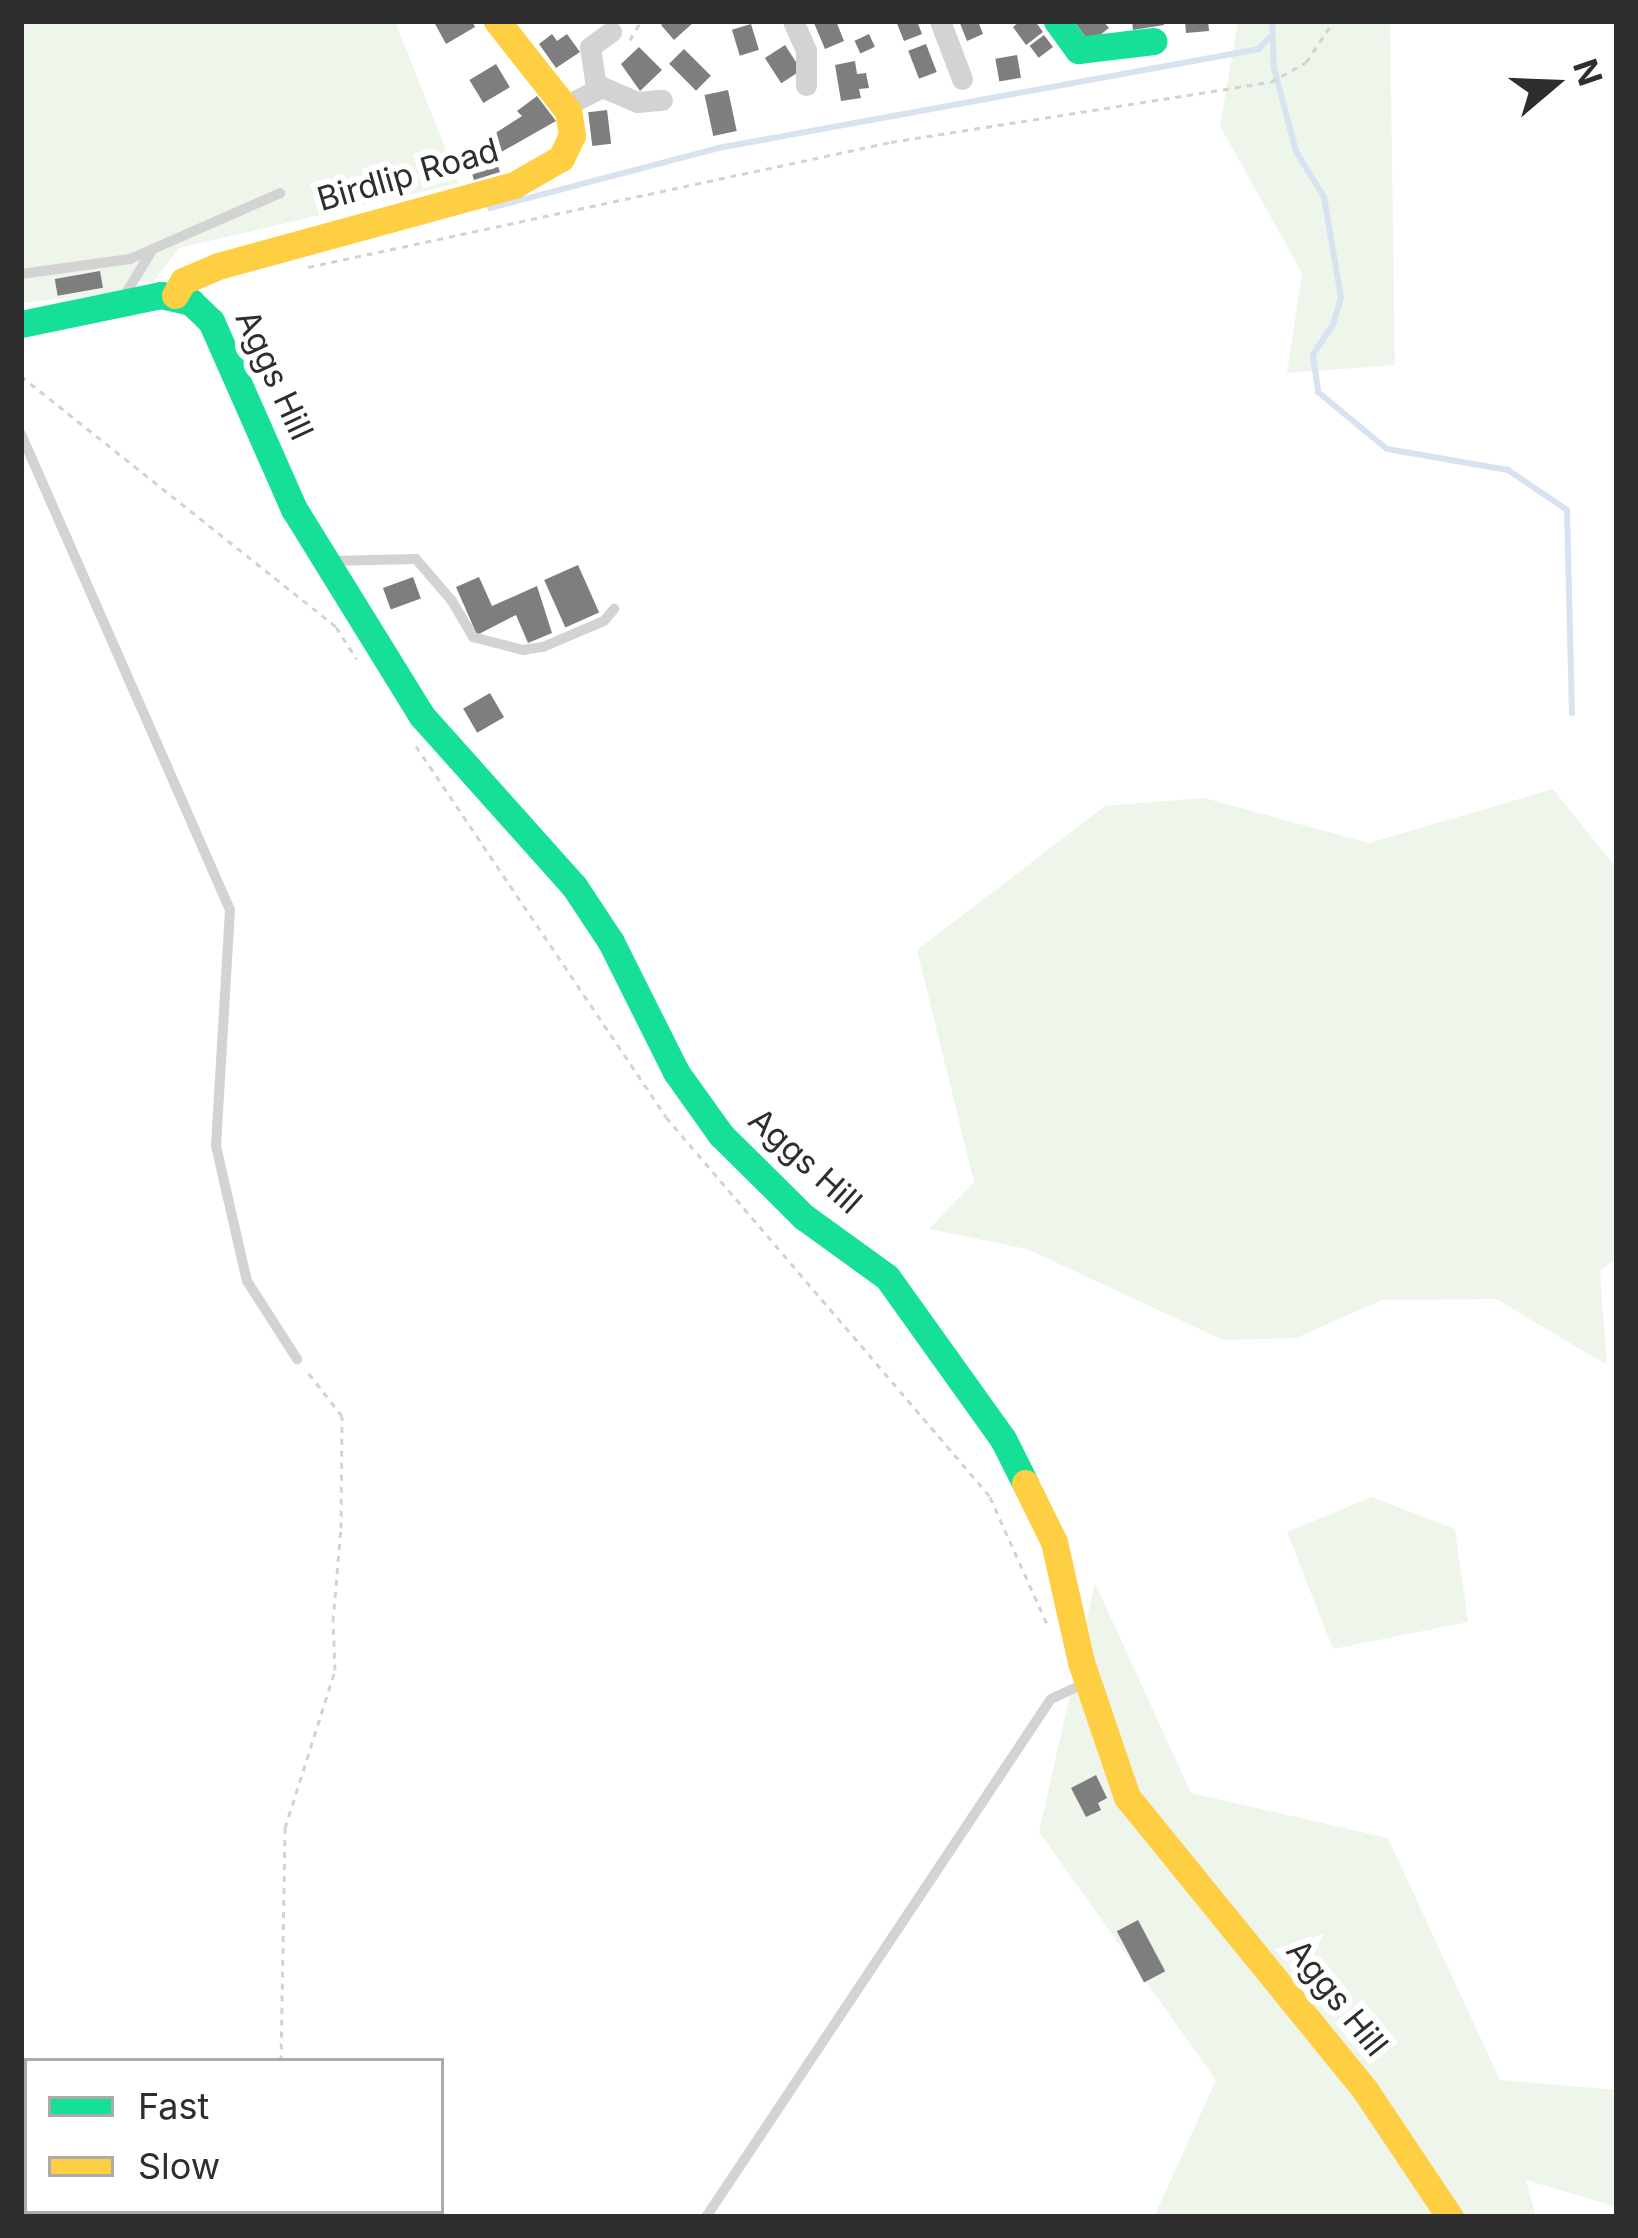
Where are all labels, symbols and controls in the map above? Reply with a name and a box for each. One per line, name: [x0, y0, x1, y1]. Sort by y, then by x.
north arrow: [1494, 24, 1614, 144]
text: N: [1565, 54, 1611, 91]
street label: Birdlip Road: [313, 130, 503, 220]
street label: Aggs Hill: [227, 304, 321, 446]
street label: Aggs Hill: [740, 1100, 870, 1222]
street label: Aggs Hill: [1278, 1932, 1396, 2064]
legend: [24, 2058, 444, 2214]
text: Fast: [138, 2084, 209, 2128]
text: Slow: [138, 2144, 220, 2188]

